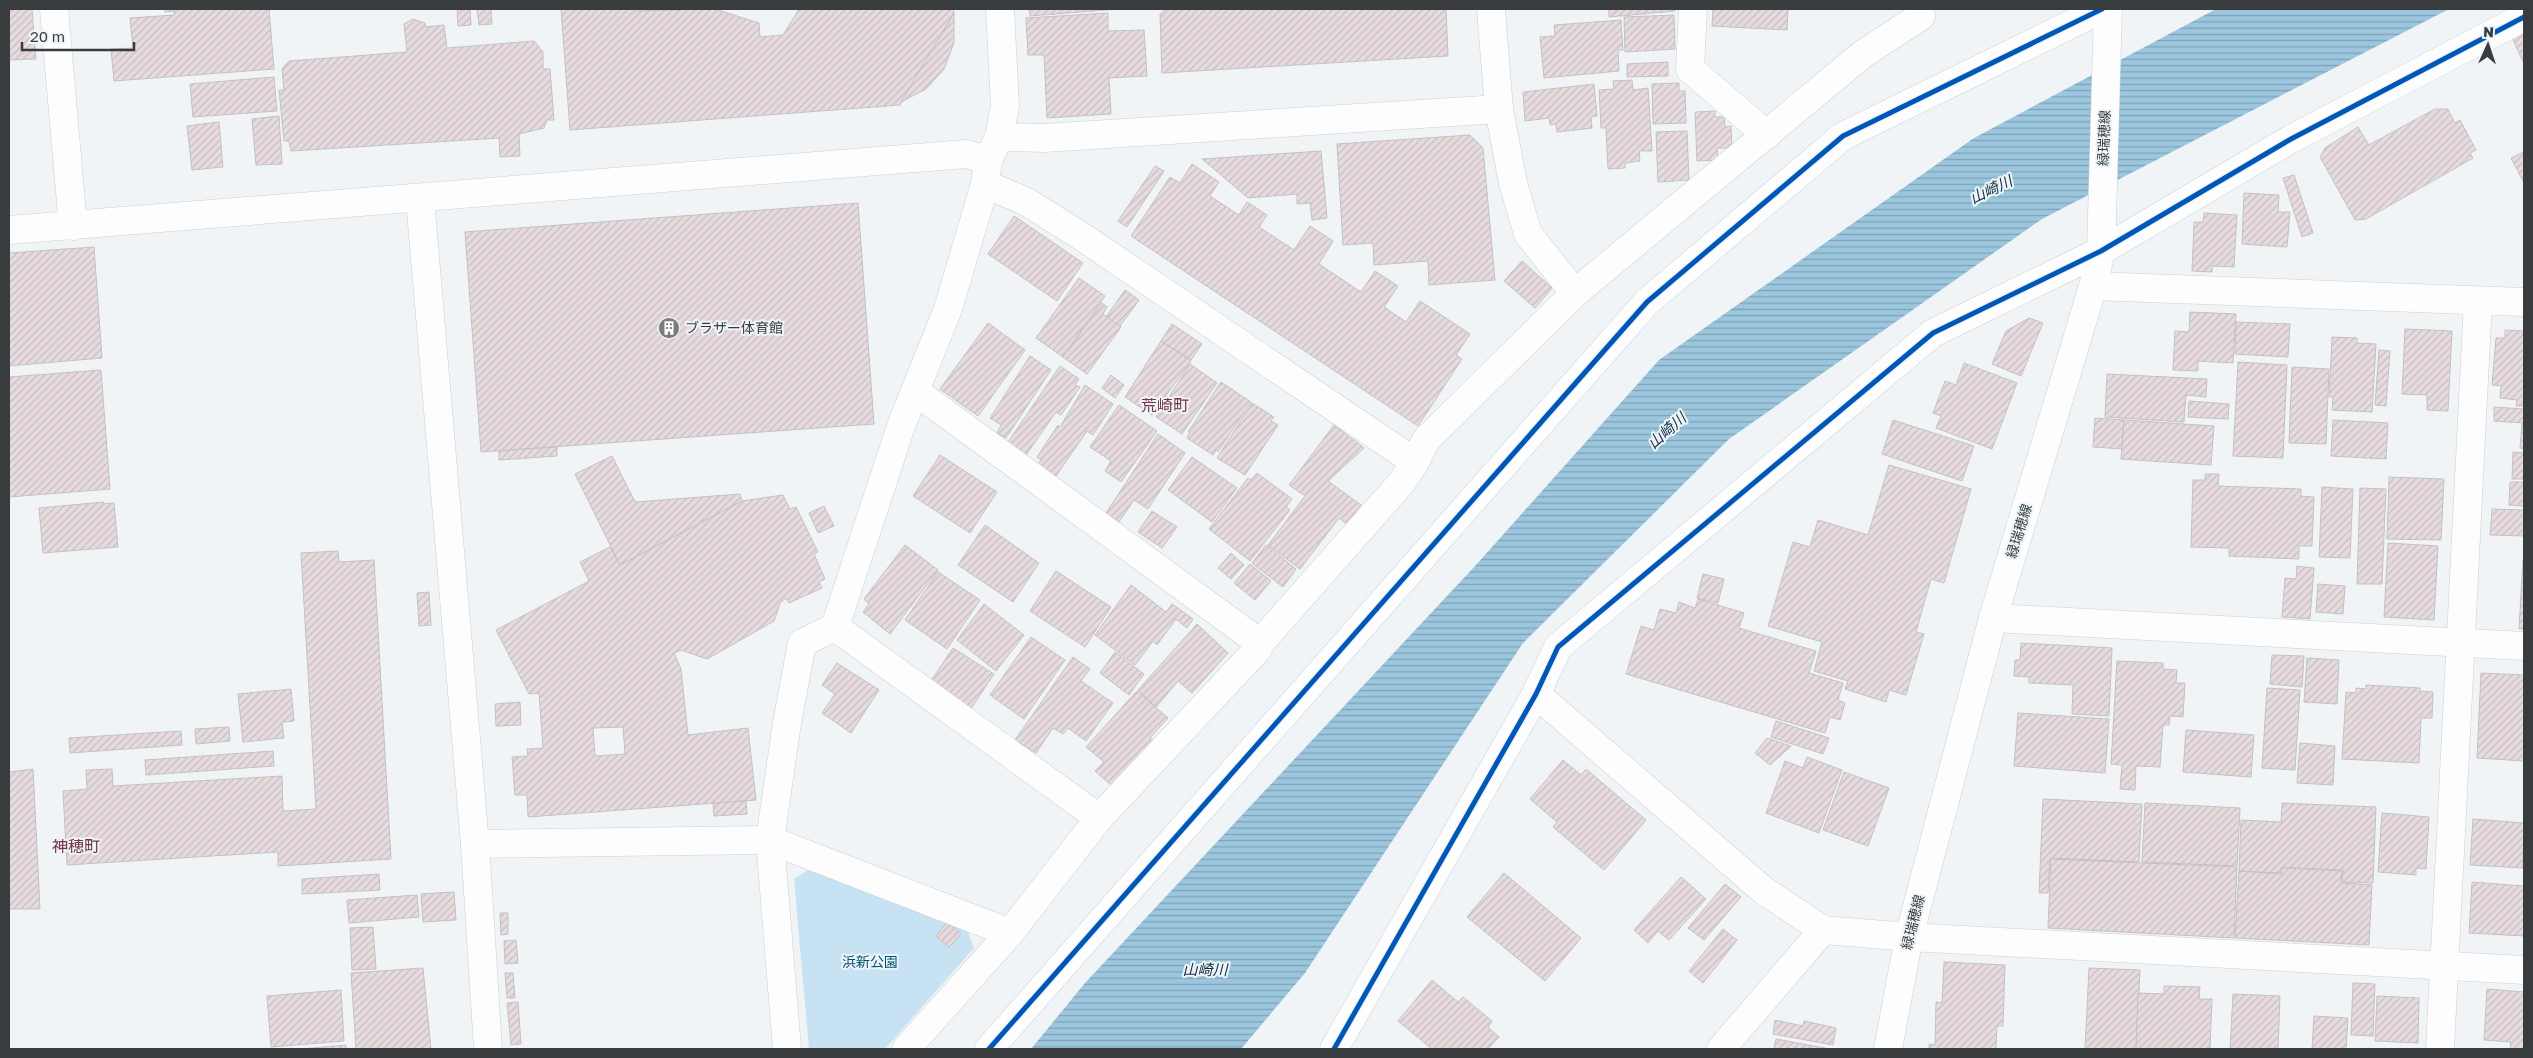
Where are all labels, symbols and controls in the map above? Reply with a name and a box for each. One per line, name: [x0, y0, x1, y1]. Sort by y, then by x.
scale bar: [22, 20, 135, 52]
north arrow: [2463, 20, 2513, 70]
text: N: [2483, 23, 2494, 40]
text: 20 m: [30, 27, 65, 45]
street label: 緑瑞穂線: [2094, 110, 2113, 166]
water label: 山崎川: [1966, 170, 2017, 207]
building icon: ブラザー体育館: [657, 316, 681, 340]
place label: ブラザー体育館: [685, 319, 783, 336]
district label: 荒崎町: [1141, 395, 1189, 415]
water label: 山崎川: [1644, 407, 1691, 452]
street label: 緑瑞穂線: [2002, 502, 2035, 560]
district label: 神穂町: [52, 836, 100, 856]
street label: 緑瑞穂線: [1897, 893, 1928, 951]
park label: 浜新公園: [842, 953, 898, 970]
water label: 山崎川: [1182, 960, 1229, 978]

